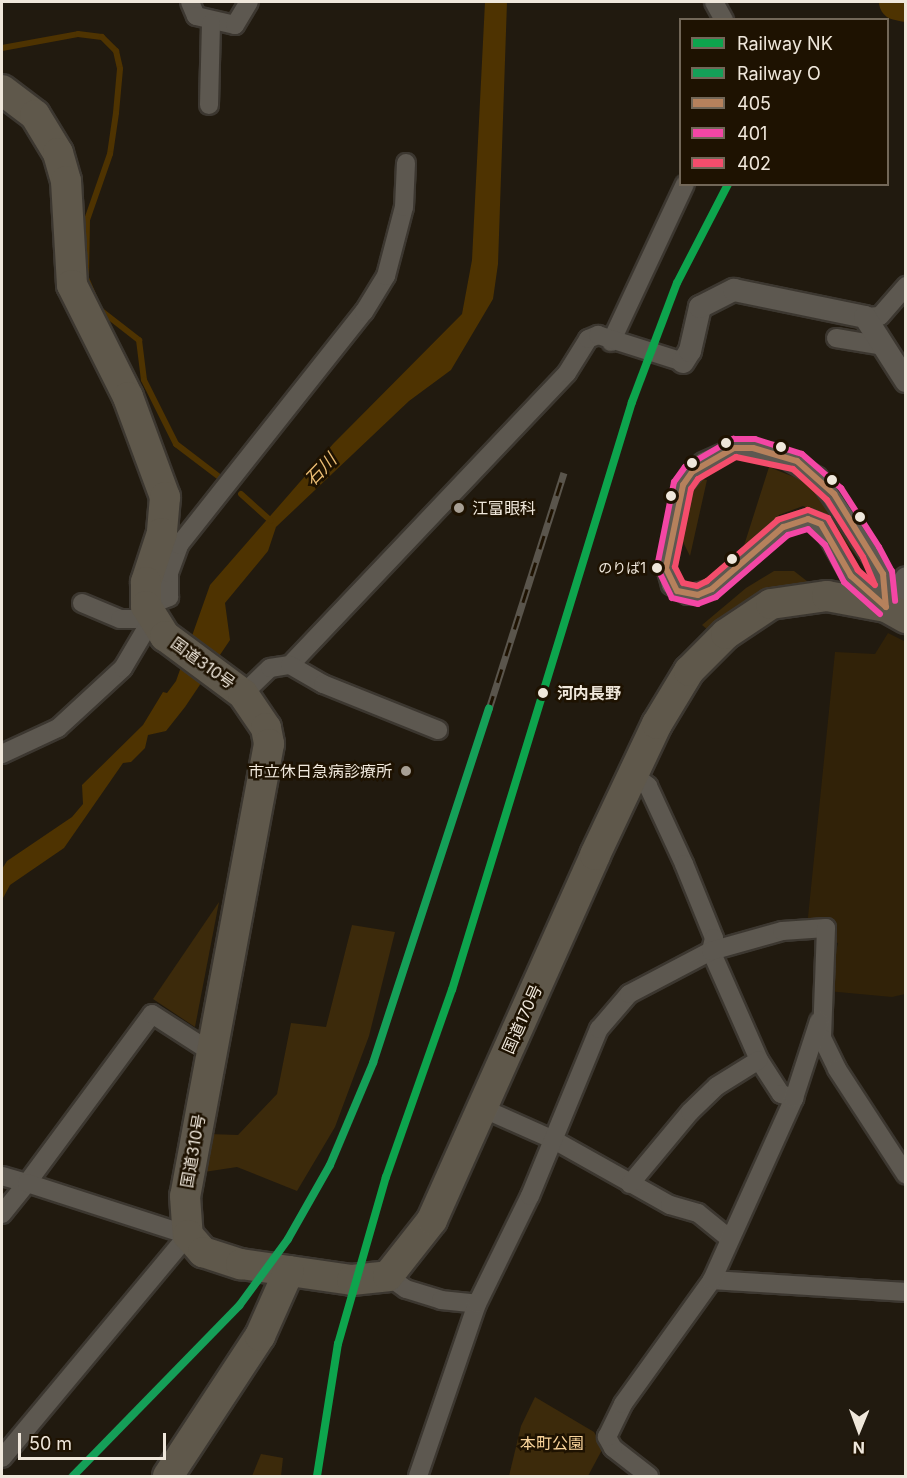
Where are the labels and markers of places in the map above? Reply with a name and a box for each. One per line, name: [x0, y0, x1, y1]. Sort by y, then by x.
unlabelled marker: [720, 437, 732, 449]
unlabelled marker: [775, 441, 787, 453]
unlabelled marker: [686, 457, 698, 469]
unlabelled marker: [826, 474, 838, 486]
unlabelled marker: [665, 490, 677, 502]
place label: 江富眼科: [472, 498, 536, 518]
marker: 江富眼科: [450, 499, 468, 517]
unlabelled marker: [854, 511, 866, 523]
unlabelled marker: [726, 553, 738, 565]
place label: のりば1: [598, 560, 646, 576]
marker: のりば1: [651, 562, 663, 574]
place label: 河内長野: [557, 683, 621, 703]
marker: 河内長野: [534, 684, 552, 702]
place label: 市立休日急病診療所: [248, 761, 392, 781]
marker: 市立休日急病診療所: [397, 762, 415, 780]

